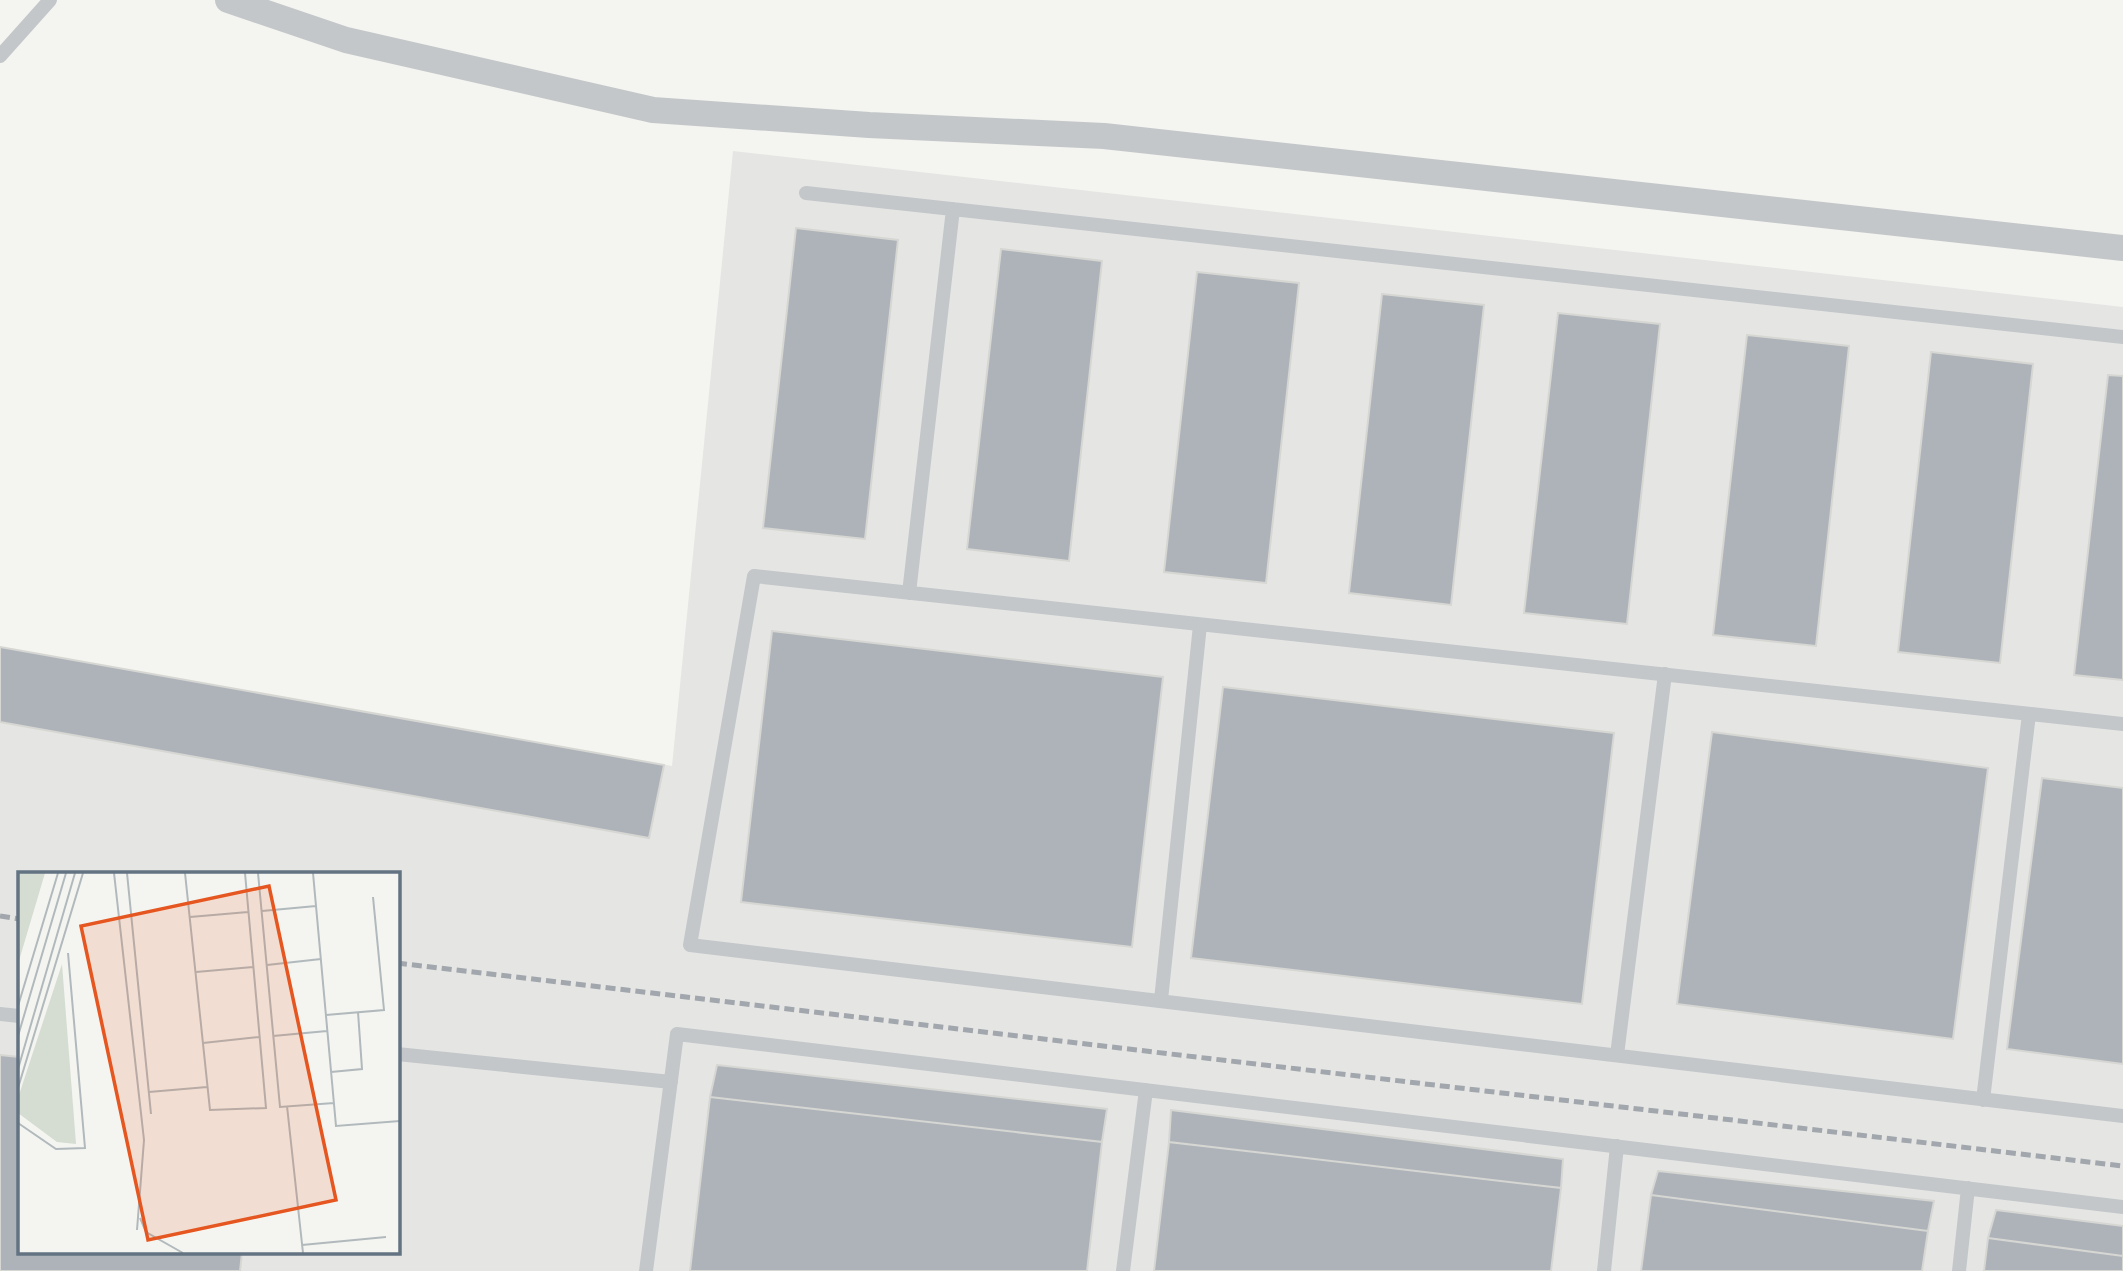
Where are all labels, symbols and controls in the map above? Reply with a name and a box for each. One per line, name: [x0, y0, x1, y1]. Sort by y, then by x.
inset map: [18, 872, 399, 1254]

